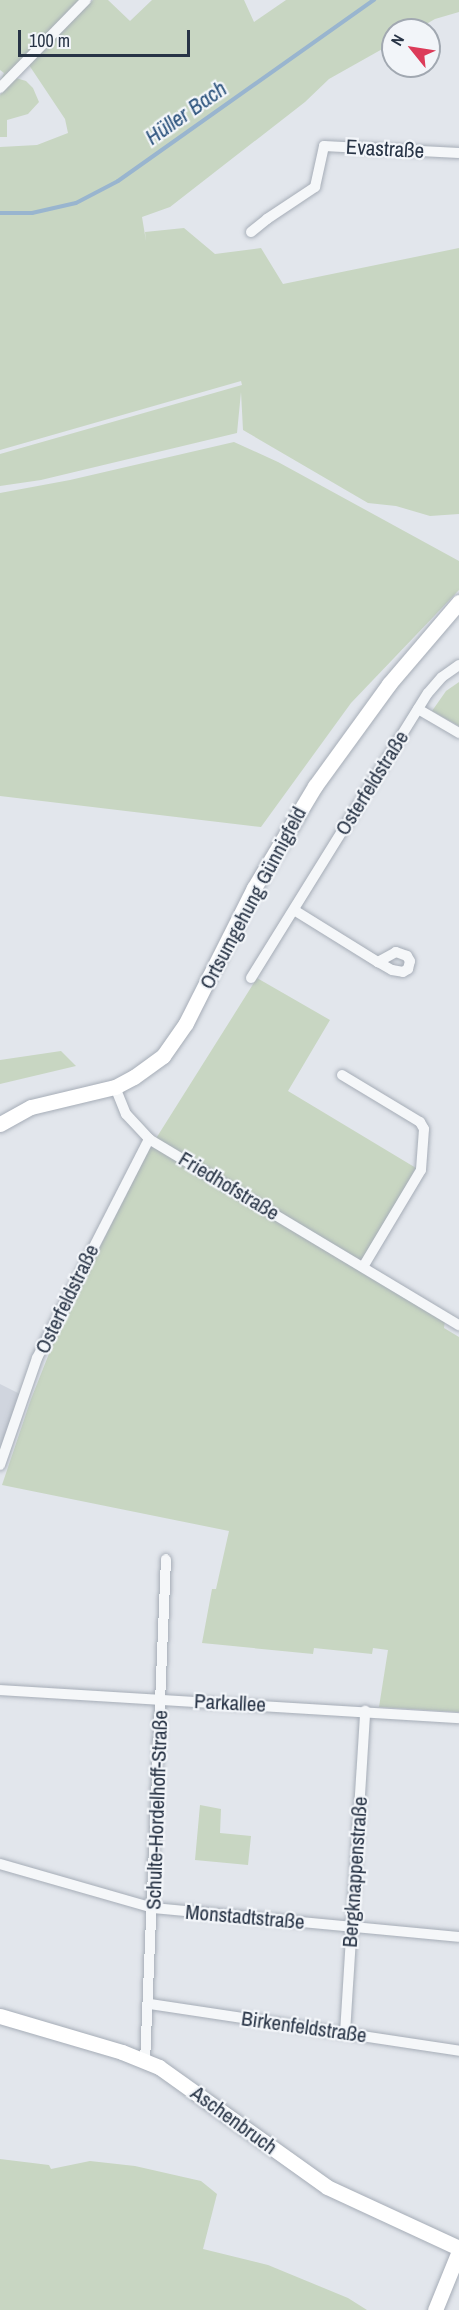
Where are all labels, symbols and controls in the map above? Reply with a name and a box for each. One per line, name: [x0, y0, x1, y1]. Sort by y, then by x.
scale bar: [21, 18, 194, 56]
north arrow: [381, 18, 441, 78]
text: 100 m: [29, 28, 70, 53]
text: N: [385, 30, 409, 50]
water label: Hüller Bach: [140, 75, 232, 151]
street label: Evastraße: [345, 134, 425, 164]
street label: Osterfeldstraße: [330, 726, 414, 840]
street label: Ortsumgehung Günnigfeld: [194, 802, 312, 994]
street label: Friedhofstraße: [174, 1146, 284, 1226]
street label: Osterfeldstraße: [30, 1240, 104, 1358]
street label: Parkallee: [194, 1689, 266, 1717]
street label: Schulte-Hordelhoff-Straße: [141, 1710, 173, 1910]
street label: Bergknappenstraße: [337, 1796, 373, 1948]
street label: Monstadtstraße: [184, 1899, 306, 1935]
street label: Birkenfeldstraße: [240, 2006, 368, 2048]
street label: Aschenbruch: [186, 2080, 282, 2160]

